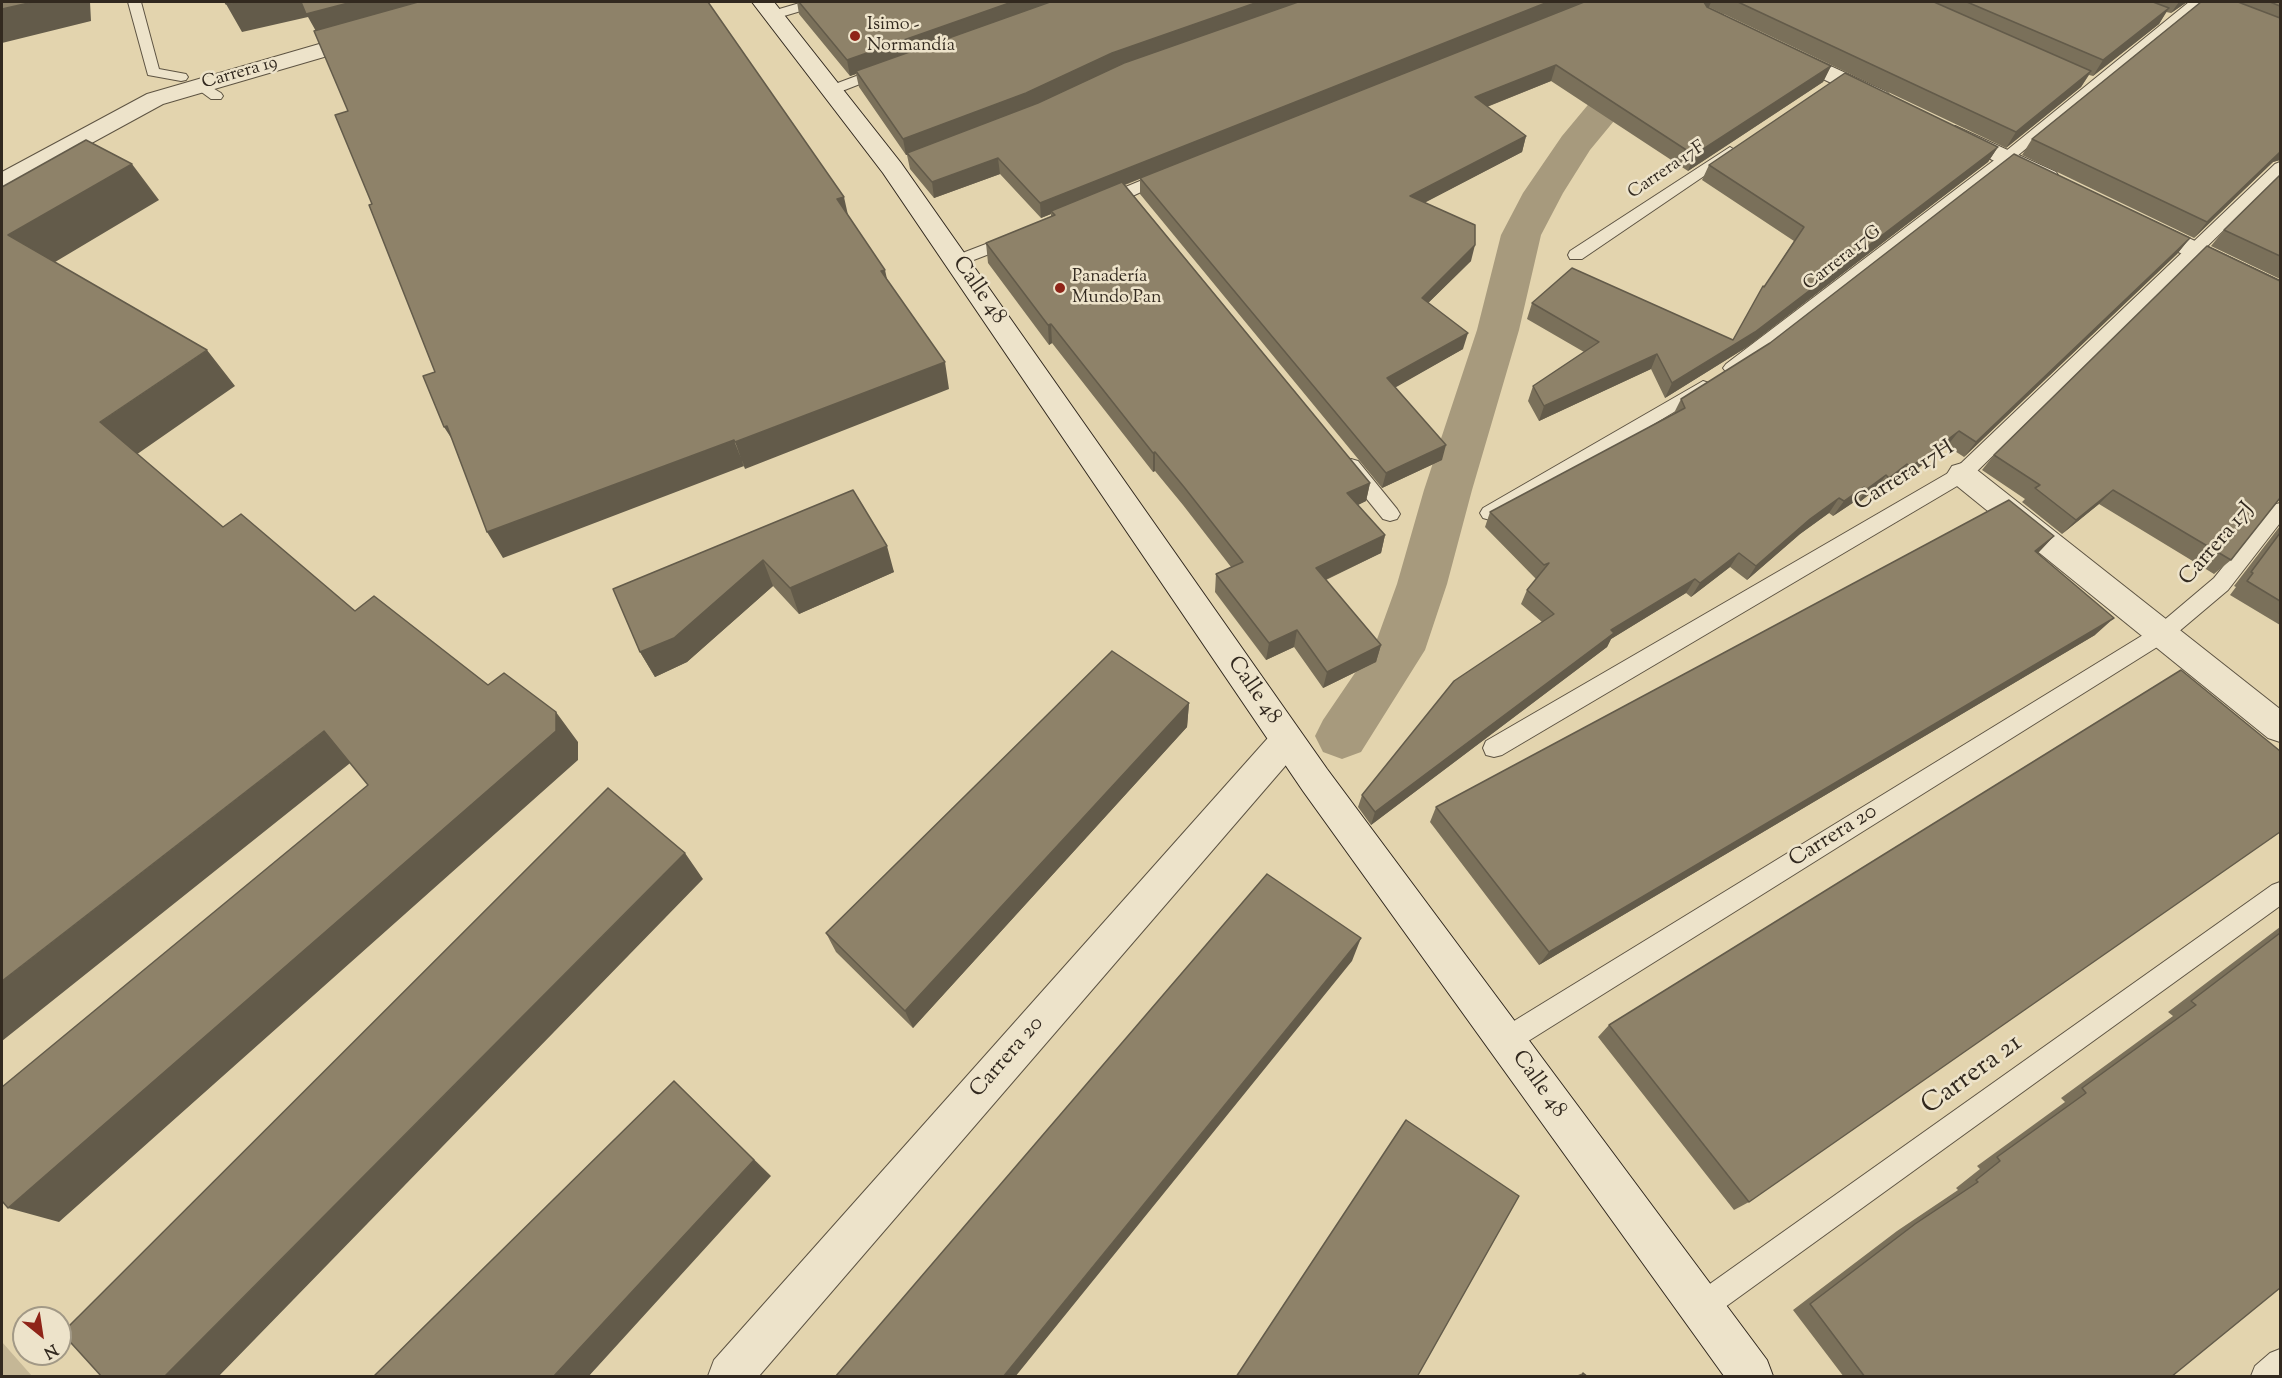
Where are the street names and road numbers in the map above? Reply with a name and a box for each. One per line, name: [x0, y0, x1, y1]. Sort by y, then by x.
street label: Carrera 19: [200, 53, 280, 95]
street label: Carrera 17F: [1624, 137, 1710, 205]
street label: Carrera 17G: [1800, 222, 1886, 296]
street label: Calle 48: [945, 252, 1011, 330]
street label: Carrera 17H: [1850, 436, 1960, 518]
street label: Carrera 17J: [2175, 498, 2261, 592]
street label: Calle 48: [1220, 652, 1286, 730]
street label: Carrera 20: [1785, 800, 1883, 874]
street label: Carrera 20: [966, 1012, 1050, 1104]
street label: Carrera 21: [1916, 1029, 2030, 1123]
street label: Calle 48: [1505, 1046, 1571, 1124]

